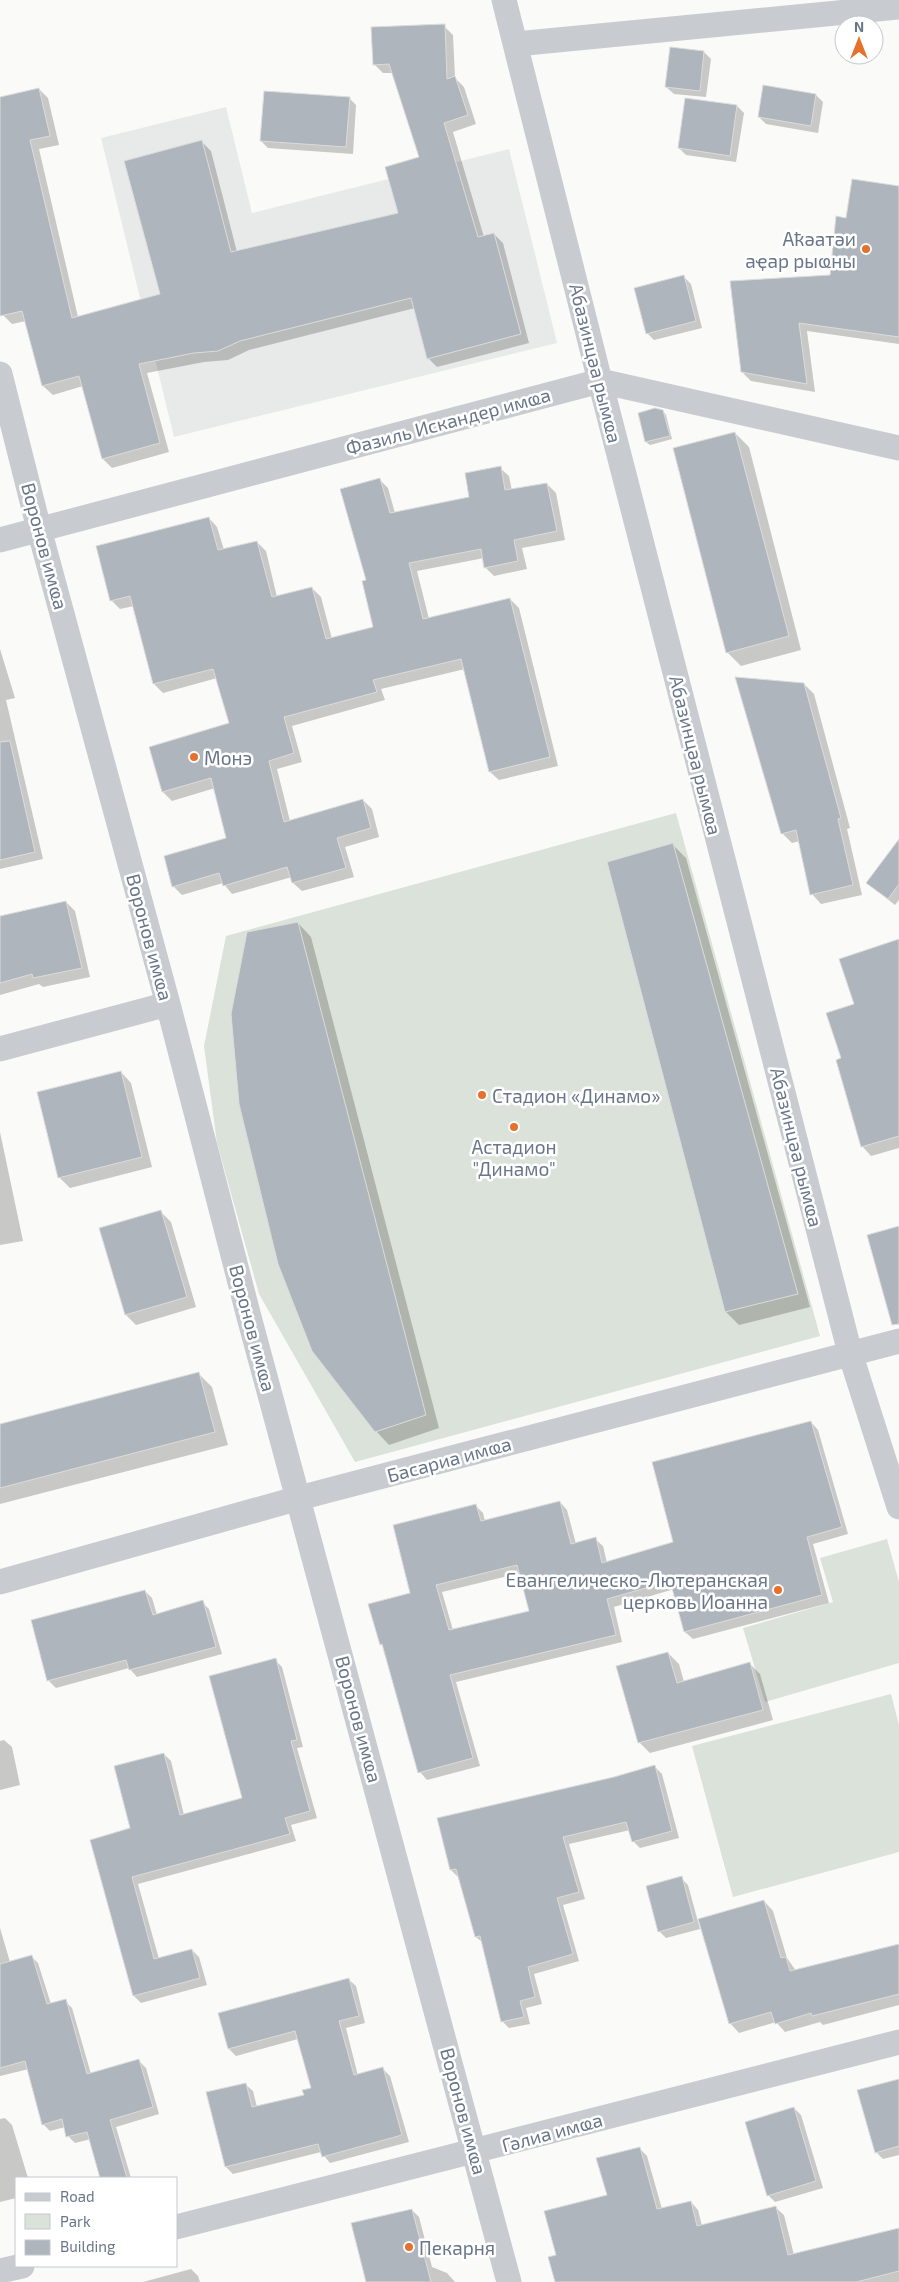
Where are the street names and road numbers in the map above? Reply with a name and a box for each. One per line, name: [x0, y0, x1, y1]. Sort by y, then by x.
street label: Абазинцәа рымҩа: [565, 281, 627, 445]
street label: Фазиль Искандер имҩа: [343, 383, 553, 459]
street label: Воронов имҩа: [17, 480, 73, 612]
street label: Абазинцәа рымҩа: [665, 673, 727, 837]
street label: Воронов имҩа: [122, 871, 178, 1003]
street label: Абазинцәа рымҩа: [766, 1065, 828, 1229]
street label: Воронов имҩа: [225, 1262, 281, 1394]
street label: Басариа имҩа: [384, 1431, 514, 1487]
street label: Воронов имҩа: [331, 1653, 387, 1785]
street label: Воронов имҩа: [436, 2045, 492, 2177]
street label: Гәлиа имҩа: [499, 2108, 605, 2156]

